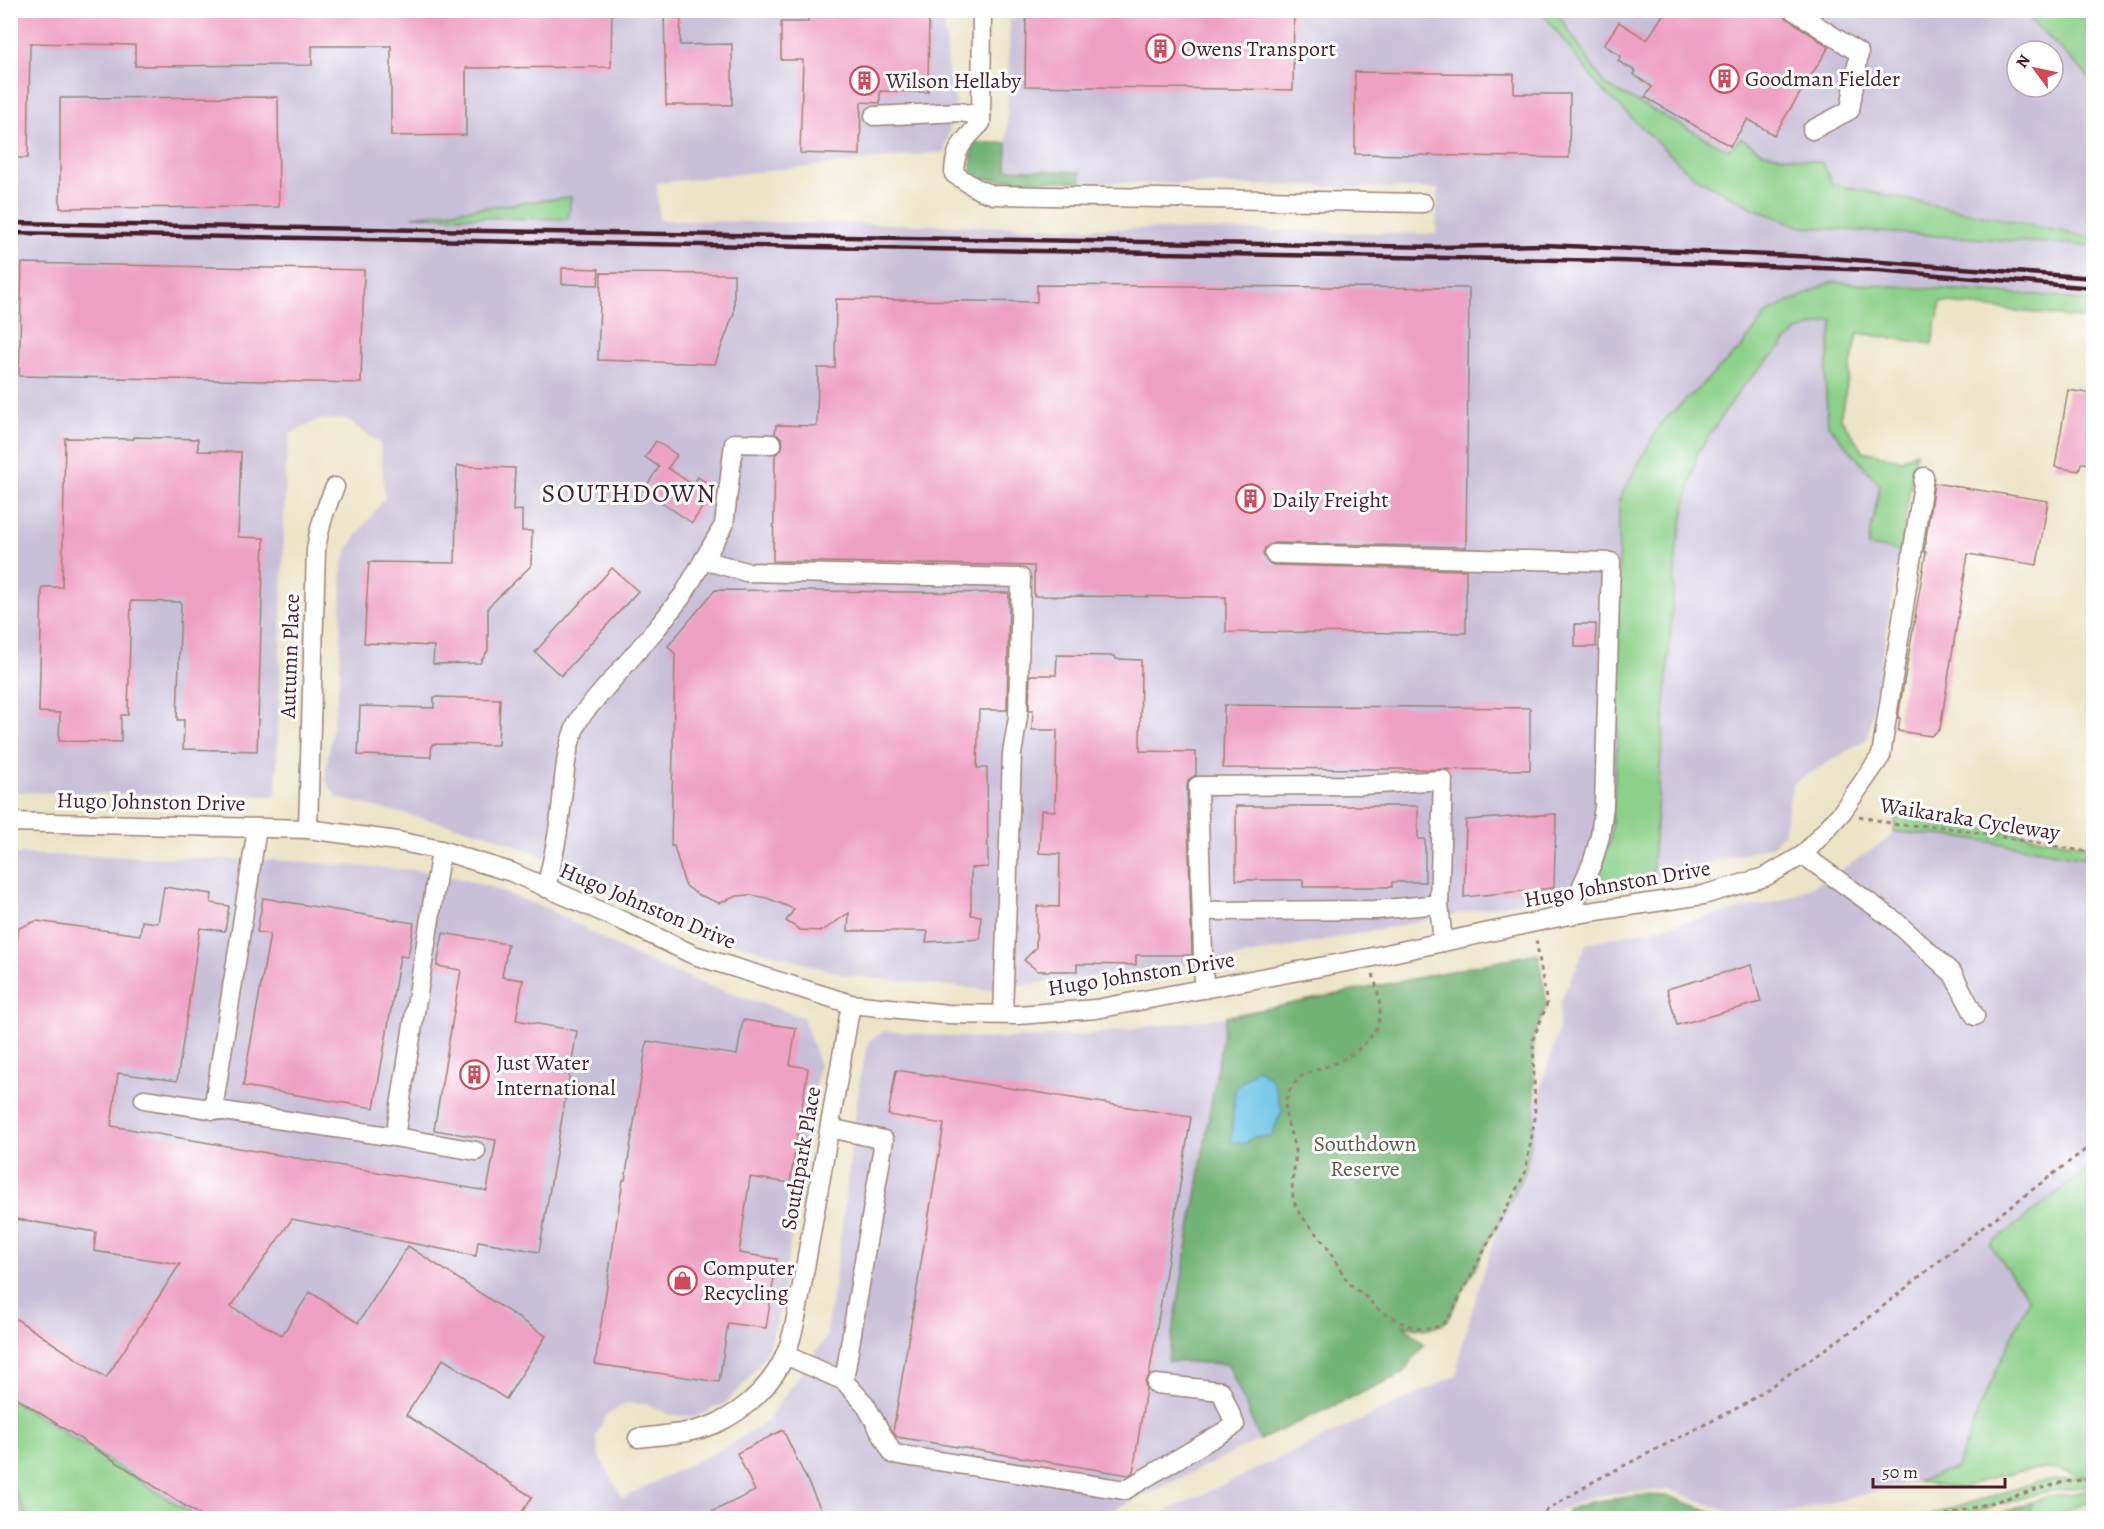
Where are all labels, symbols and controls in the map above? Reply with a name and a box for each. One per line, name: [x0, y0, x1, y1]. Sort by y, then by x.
building icon: Owens Transport: [1144, 32, 1176, 64]
place label: Owens Transport: [1181, 34, 1336, 64]
north arrow: [2005, 39, 2065, 99]
text: N: [2011, 50, 2036, 72]
building icon: Goodman Fielder: [1708, 62, 1740, 94]
building icon: Wilson Hellaby: [849, 64, 881, 96]
place label: Goodman Fielder: [1745, 64, 1900, 94]
place label: Wilson Hellaby: [885, 66, 1021, 96]
district label: SOUTHDOWN: [541, 476, 717, 511]
building icon: Daily Freight: [1235, 483, 1267, 515]
place label: Daily Freight: [1272, 485, 1389, 515]
street label: Autumn Place: [273, 593, 307, 720]
street label: Hugo Johnston Drive: [56, 785, 246, 819]
street label: Waikaraka Cycleway: [1877, 790, 2062, 848]
street label: Hugo Johnston Drive: [1522, 853, 1713, 915]
street label: Hugo Johnston Drive: [555, 855, 740, 957]
street label: Hugo Johnston Drive: [1046, 944, 1237, 1004]
place label: Just Water International: [496, 1048, 616, 1103]
building icon: Just Water International: [459, 1059, 491, 1091]
street label: Southpark Place: [774, 1084, 828, 1232]
park label: Southdown Reserve: [1313, 1129, 1417, 1184]
place label: Computer Recycling: [703, 1253, 795, 1308]
shop icon: Computer Recycling: [666, 1264, 698, 1296]
scale bar: [1873, 1451, 2005, 1489]
text: 50 m: [1882, 1460, 1918, 1484]

